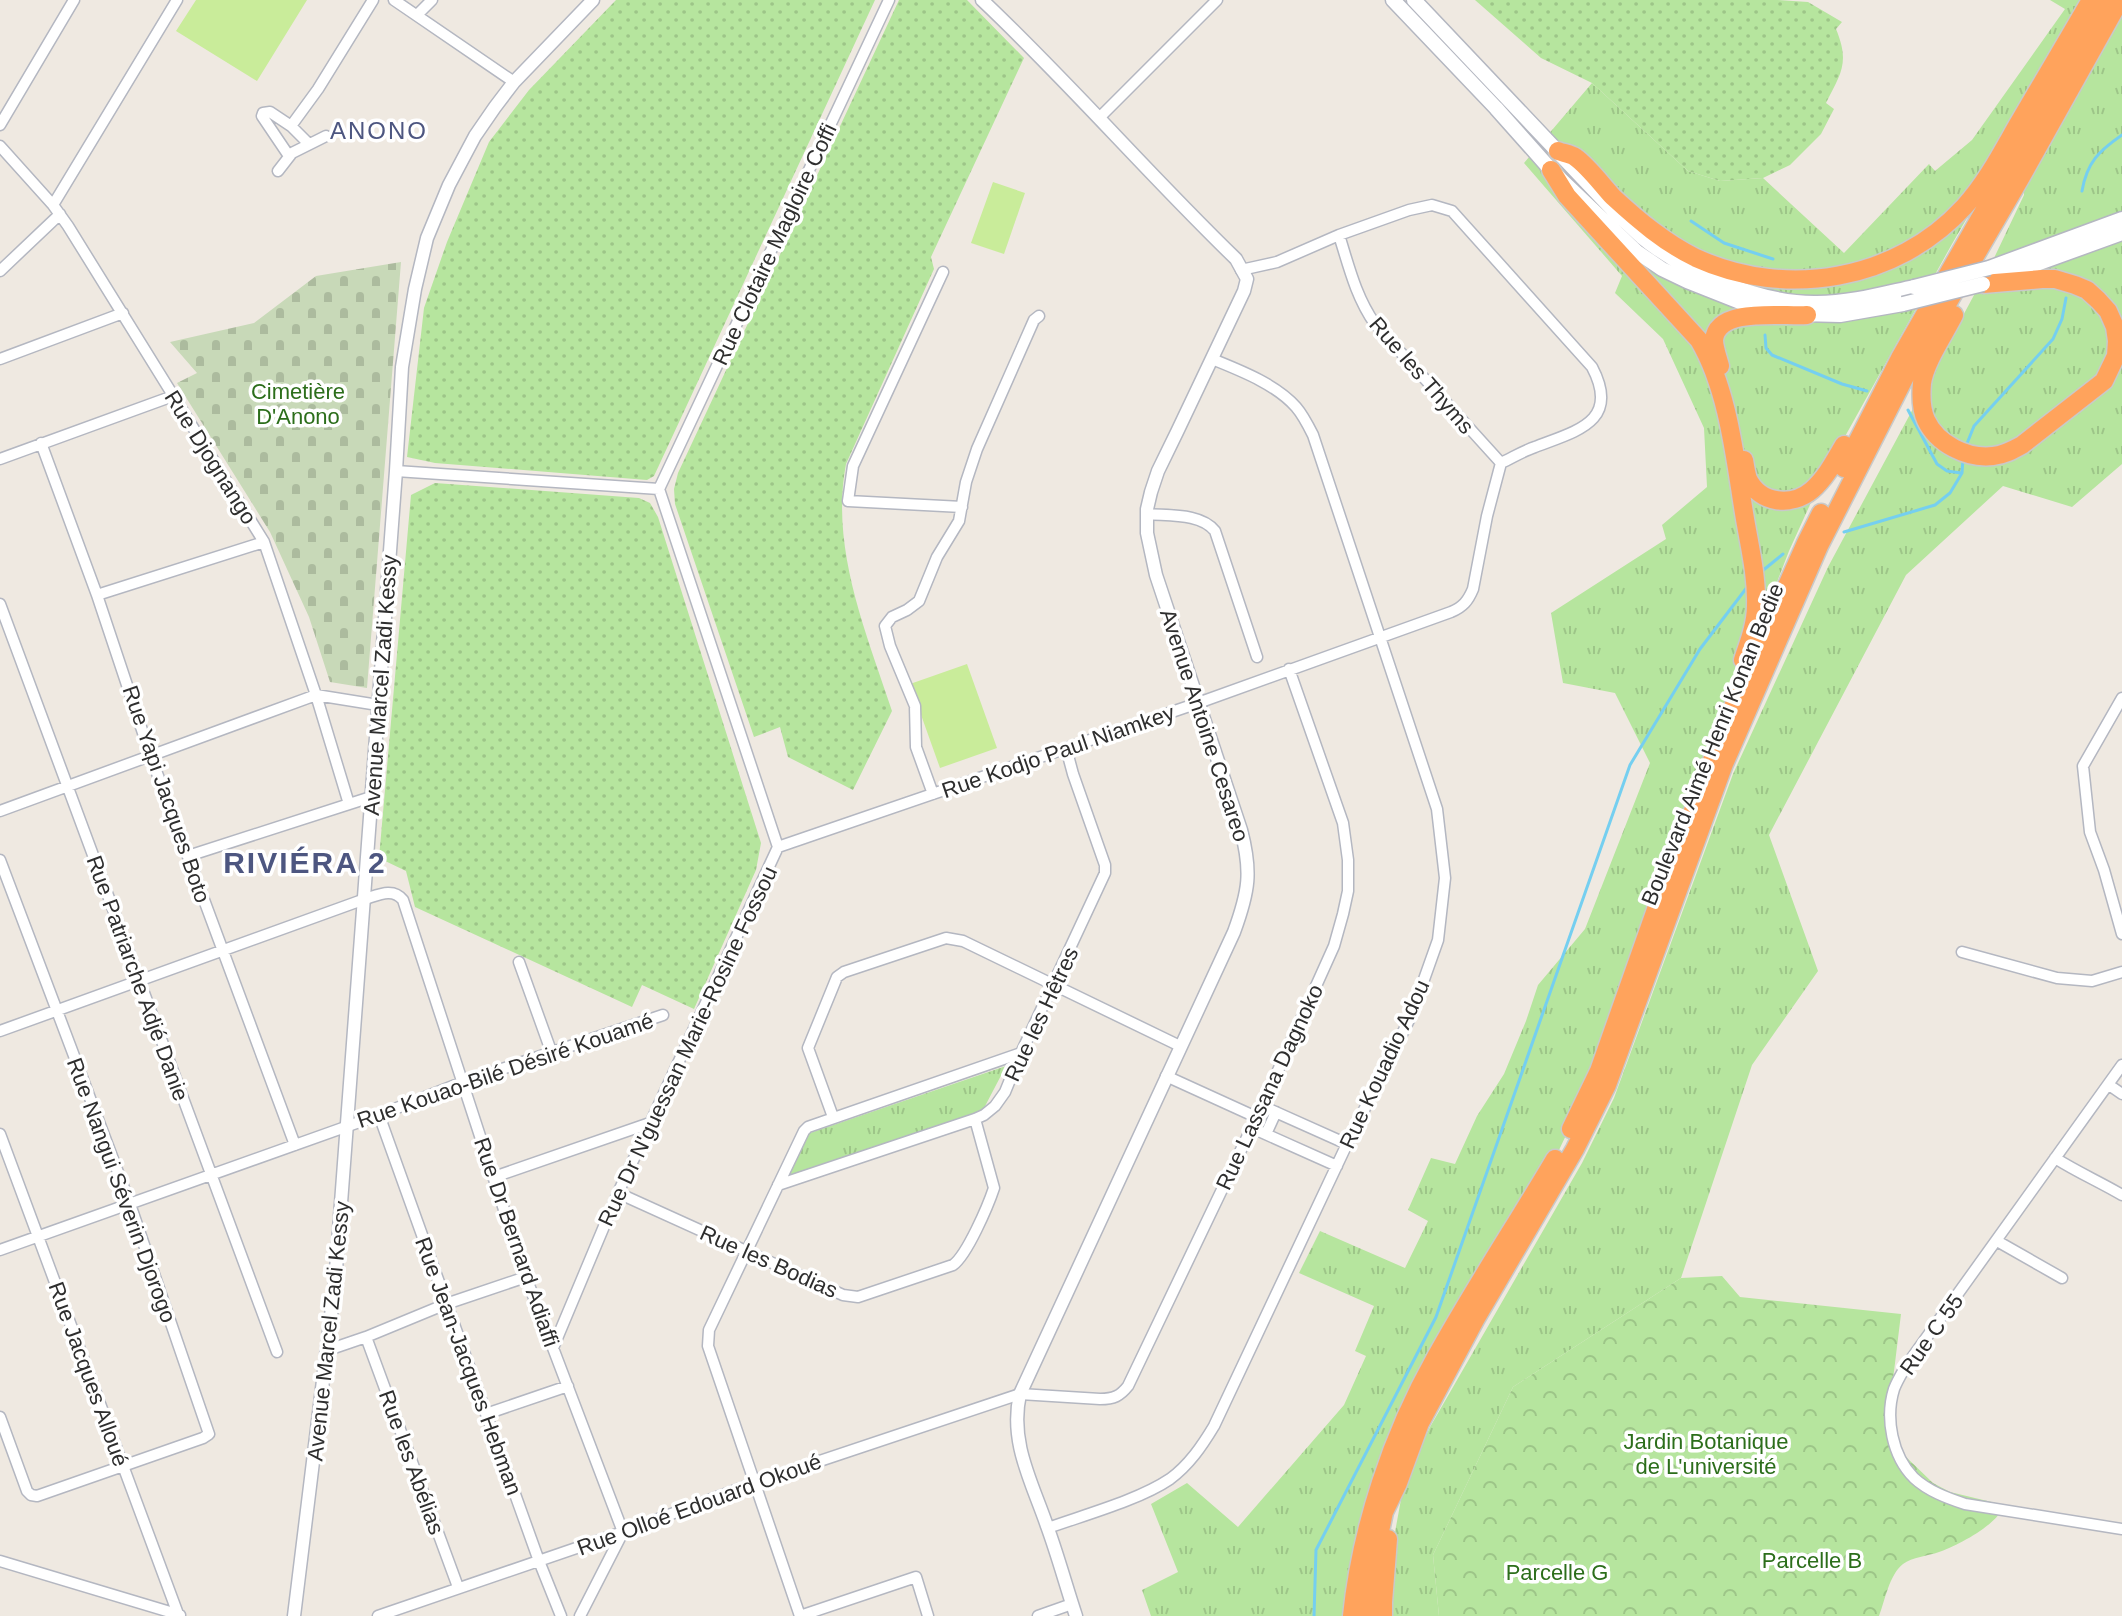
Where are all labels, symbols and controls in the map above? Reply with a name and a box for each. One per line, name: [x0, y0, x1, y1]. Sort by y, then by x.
district label: ANONO: [330, 117, 428, 144]
street label: Rue Clotaire Magloire Coffi: [707, 119, 842, 369]
street label: Rue les Thyms: [1364, 312, 1479, 439]
park label: Cimetière D'Anono: [251, 379, 345, 429]
street label: Rue Djognango: [159, 386, 262, 529]
street label: Avenue Marcel Zadi Kessy: [359, 554, 402, 816]
street label: Boulevard Aimé Henri Konan Bedie: [1636, 580, 1789, 909]
street label: Avenue Antoine Cesareo: [1155, 606, 1254, 845]
street label: Rue Yapi Jacques Boto: [118, 682, 215, 906]
street label: Rue Kodjo Paul Niamkey: [938, 700, 1178, 803]
district label: RIVIÉRA 2: [223, 846, 387, 879]
street label: Rue Patriarche Adjé Danie: [81, 852, 194, 1104]
street label: Rue Dr N'guessan Marie-Rosine Fossou: [593, 862, 782, 1230]
street label: Rue les Hêtres: [999, 943, 1084, 1085]
street label: Rue Kouadio Adou: [1334, 976, 1435, 1153]
street label: Rue Lassana Dagnoko: [1211, 980, 1328, 1194]
street label: Rue Kouao-Bilé Désiré Kouamé: [354, 1008, 657, 1133]
street label: Rue Nangui Séverin Djorogo: [62, 1054, 181, 1326]
street label: Rue Dr Bernard Adiaffi: [469, 1134, 564, 1350]
street label: Avenue Marcel Zadi Kessy: [302, 1200, 355, 1462]
street label: Rue les Bodias: [696, 1220, 841, 1303]
street label: Rue Jean-Jacques Hebman: [410, 1234, 527, 1499]
street label: Rue Jacques Alloué: [44, 1279, 134, 1470]
street label: Rue C 55: [1895, 1289, 1968, 1380]
street label: Rue les Abélias: [374, 1387, 449, 1538]
park label: Jardin Botanique de L'université: [1623, 1429, 1789, 1479]
street label: Rue Olloé Edouard Okoué: [574, 1449, 825, 1560]
park label: Parcelle B: [1762, 1548, 1862, 1573]
park label: Parcelle G: [1506, 1560, 1608, 1585]

